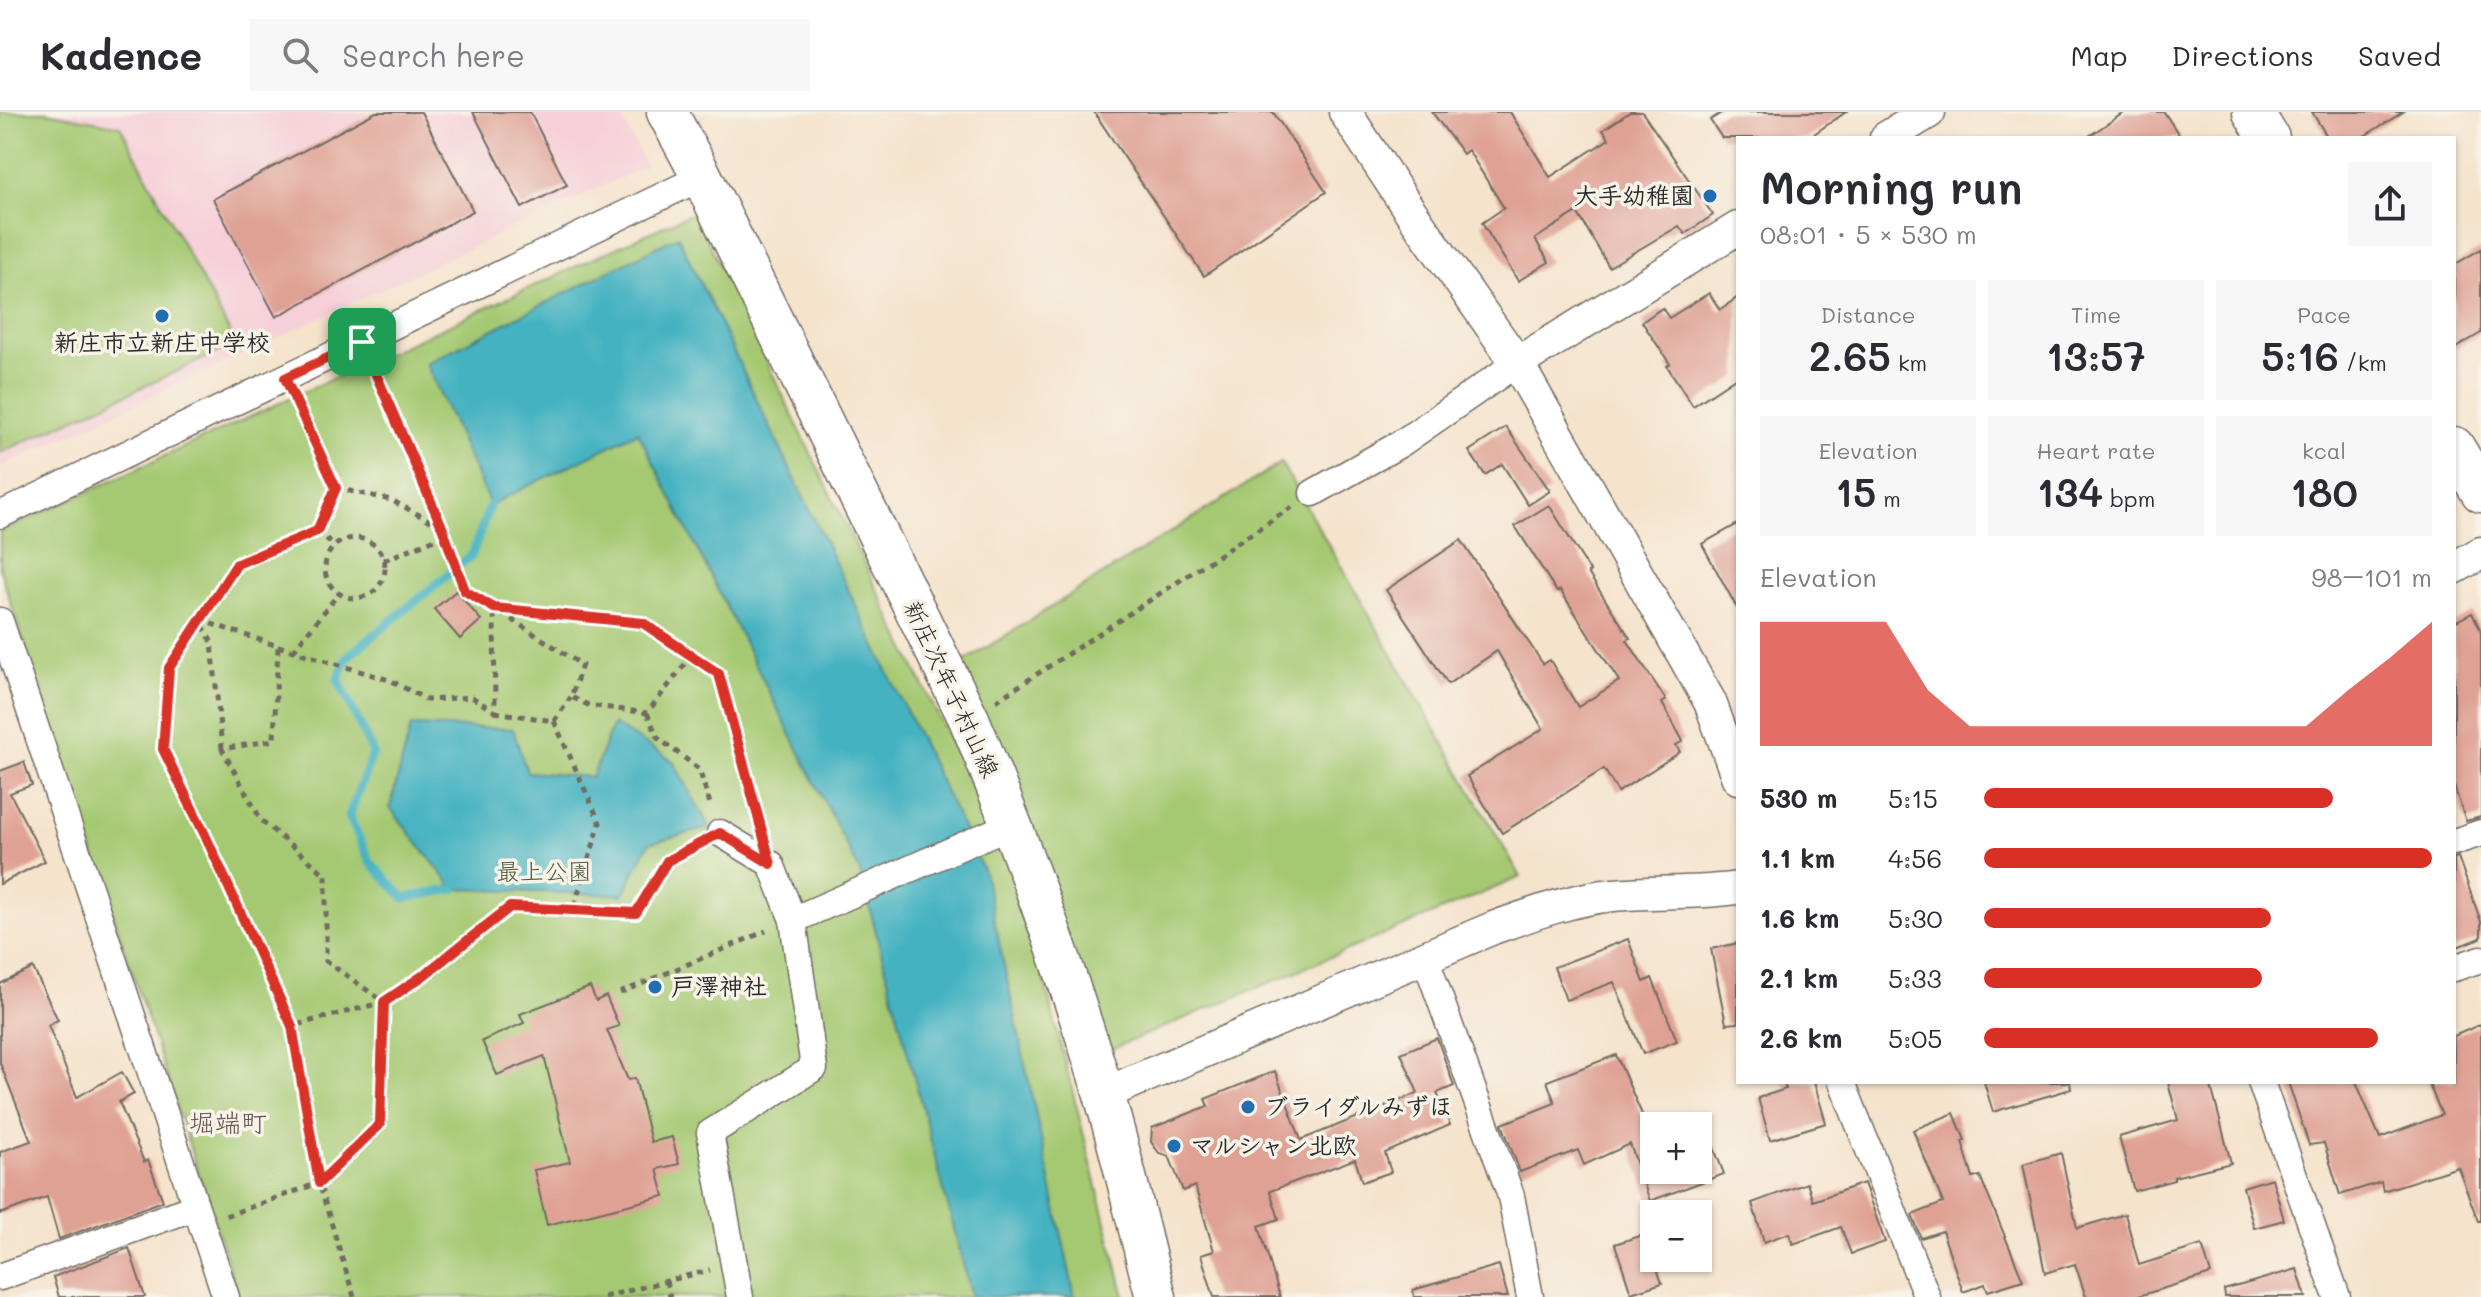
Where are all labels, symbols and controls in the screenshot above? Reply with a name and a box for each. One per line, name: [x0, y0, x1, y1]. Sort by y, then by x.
search box: [250, 19, 810, 91]
text: Kadence: [40, 30, 202, 80]
icon: search: [278, 33, 322, 77]
text: Search here: [342, 35, 525, 75]
text: Map: [2071, 37, 2128, 73]
text: Directions: [2172, 37, 2314, 73]
text: Saved: [2358, 37, 2441, 73]
text: Morning run: [1760, 158, 2023, 215]
button: share: [2348, 162, 2432, 246]
place label: 大手幼稚園: [1574, 179, 1694, 210]
marker: 大手幼稚園: [1701, 187, 1719, 205]
text: 08:01 · 5 × 530 m: [1760, 217, 1977, 251]
text: Distance: [1821, 300, 1915, 329]
text: Time: [2071, 300, 2121, 329]
text: Pace: [2297, 300, 2351, 329]
marker: 新庄市立新庄中学校: [153, 307, 171, 325]
pin: [328, 308, 396, 376]
icon: arrive: [340, 320, 384, 364]
place label: 新庄市立新庄中学校: [54, 326, 270, 357]
text: 2.65: [1809, 329, 1891, 381]
text: 13:57: [2046, 329, 2146, 381]
text: 5:16: [2261, 329, 2339, 381]
text: km: [1891, 348, 1927, 377]
text: /km: [2339, 348, 2387, 377]
text: Elevation: [1819, 436, 1917, 465]
text: Heart rate: [2037, 436, 2155, 465]
text: kcal: [2302, 436, 2346, 465]
text: 15: [1835, 465, 1876, 517]
text: 134: [2037, 465, 2103, 517]
text: 180: [2290, 465, 2358, 517]
text: m: [1876, 484, 1901, 513]
text: bpm: [2103, 484, 2155, 513]
text: Elevation: [1760, 560, 1877, 594]
text: 98–101 m: [2311, 560, 2432, 594]
street label: 新庄次年子村山線: [898, 595, 1007, 782]
text: 530 m: [1760, 781, 1838, 815]
text: 5:15: [1888, 781, 1938, 815]
text: 1.1 km: [1760, 841, 1835, 875]
text: 4:56: [1888, 841, 1942, 875]
park label: 最上公園: [496, 855, 592, 886]
text: 1.6 km: [1760, 901, 1839, 935]
text: 5:30: [1888, 901, 1943, 935]
text: 2.1 km: [1760, 961, 1838, 995]
text: 5:33: [1888, 961, 1942, 995]
place label: 戸澤神社: [671, 970, 767, 1001]
marker: 戸澤神社: [646, 978, 664, 996]
text: 2.6 km: [1760, 1021, 1842, 1055]
text: 5:05: [1888, 1021, 1942, 1055]
place label: ブライダルみずほ: [1264, 1090, 1453, 1121]
marker: ブライダルみずほ: [1239, 1098, 1257, 1116]
district label: 堀端町: [189, 1105, 267, 1139]
map controls: [1640, 1112, 1712, 1272]
button: +: [1640, 1112, 1712, 1184]
place label: マルシャン北欧: [1190, 1129, 1357, 1160]
marker: マルシャン北欧: [1165, 1137, 1183, 1155]
button: −: [1640, 1200, 1712, 1272]

